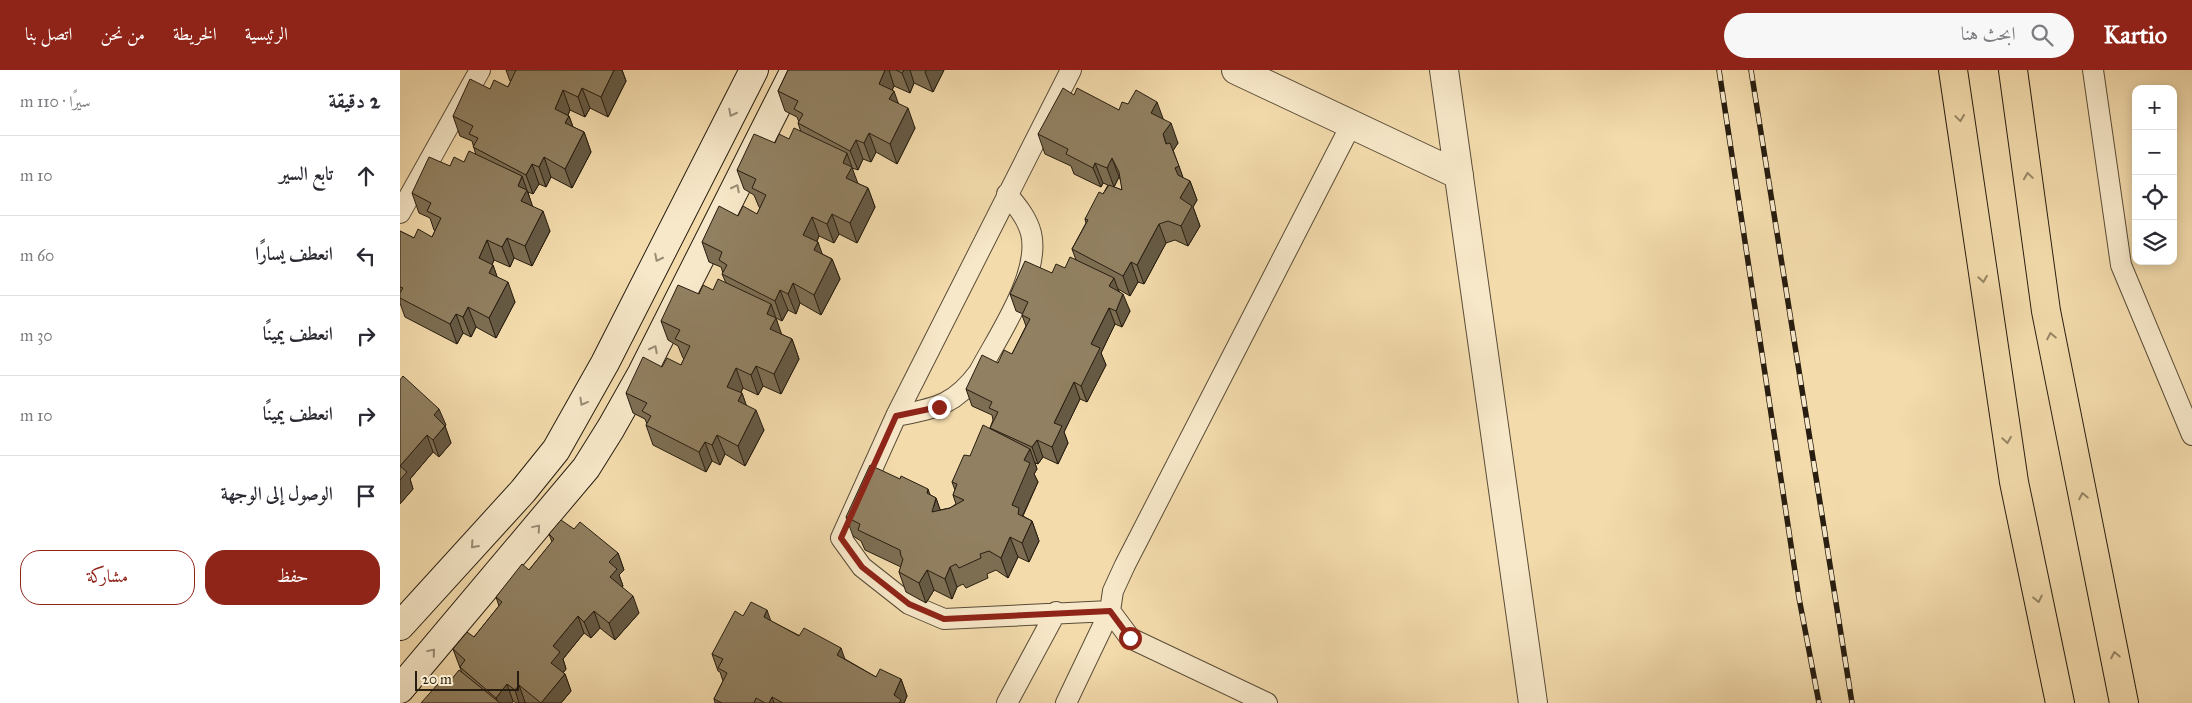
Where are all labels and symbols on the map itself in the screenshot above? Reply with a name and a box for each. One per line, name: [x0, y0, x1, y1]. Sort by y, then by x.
one-way arrow: [728, 108, 738, 117]
one-way arrow: [1954, 115, 1965, 123]
one-way arrow: [2023, 171, 2034, 179]
one-way arrow: [730, 184, 740, 193]
one-way arrow: [654, 253, 664, 262]
one-way arrow: [1977, 275, 1987, 284]
one-way arrow: [2046, 332, 2057, 341]
one-way arrow: [648, 345, 658, 354]
route end: [928, 396, 951, 419]
one-way arrow: [579, 397, 589, 406]
one-way arrow: [2001, 436, 2012, 444]
one-way arrow: [2078, 491, 2089, 500]
one-way arrow: [531, 525, 540, 534]
one-way arrow: [471, 539, 480, 548]
one-way arrow: [2032, 595, 2043, 604]
route start: [1119, 627, 1142, 650]
one-way arrow: [426, 648, 435, 657]
one-way arrow: [2110, 651, 2120, 660]
scale bar: [415, 668, 519, 691]

